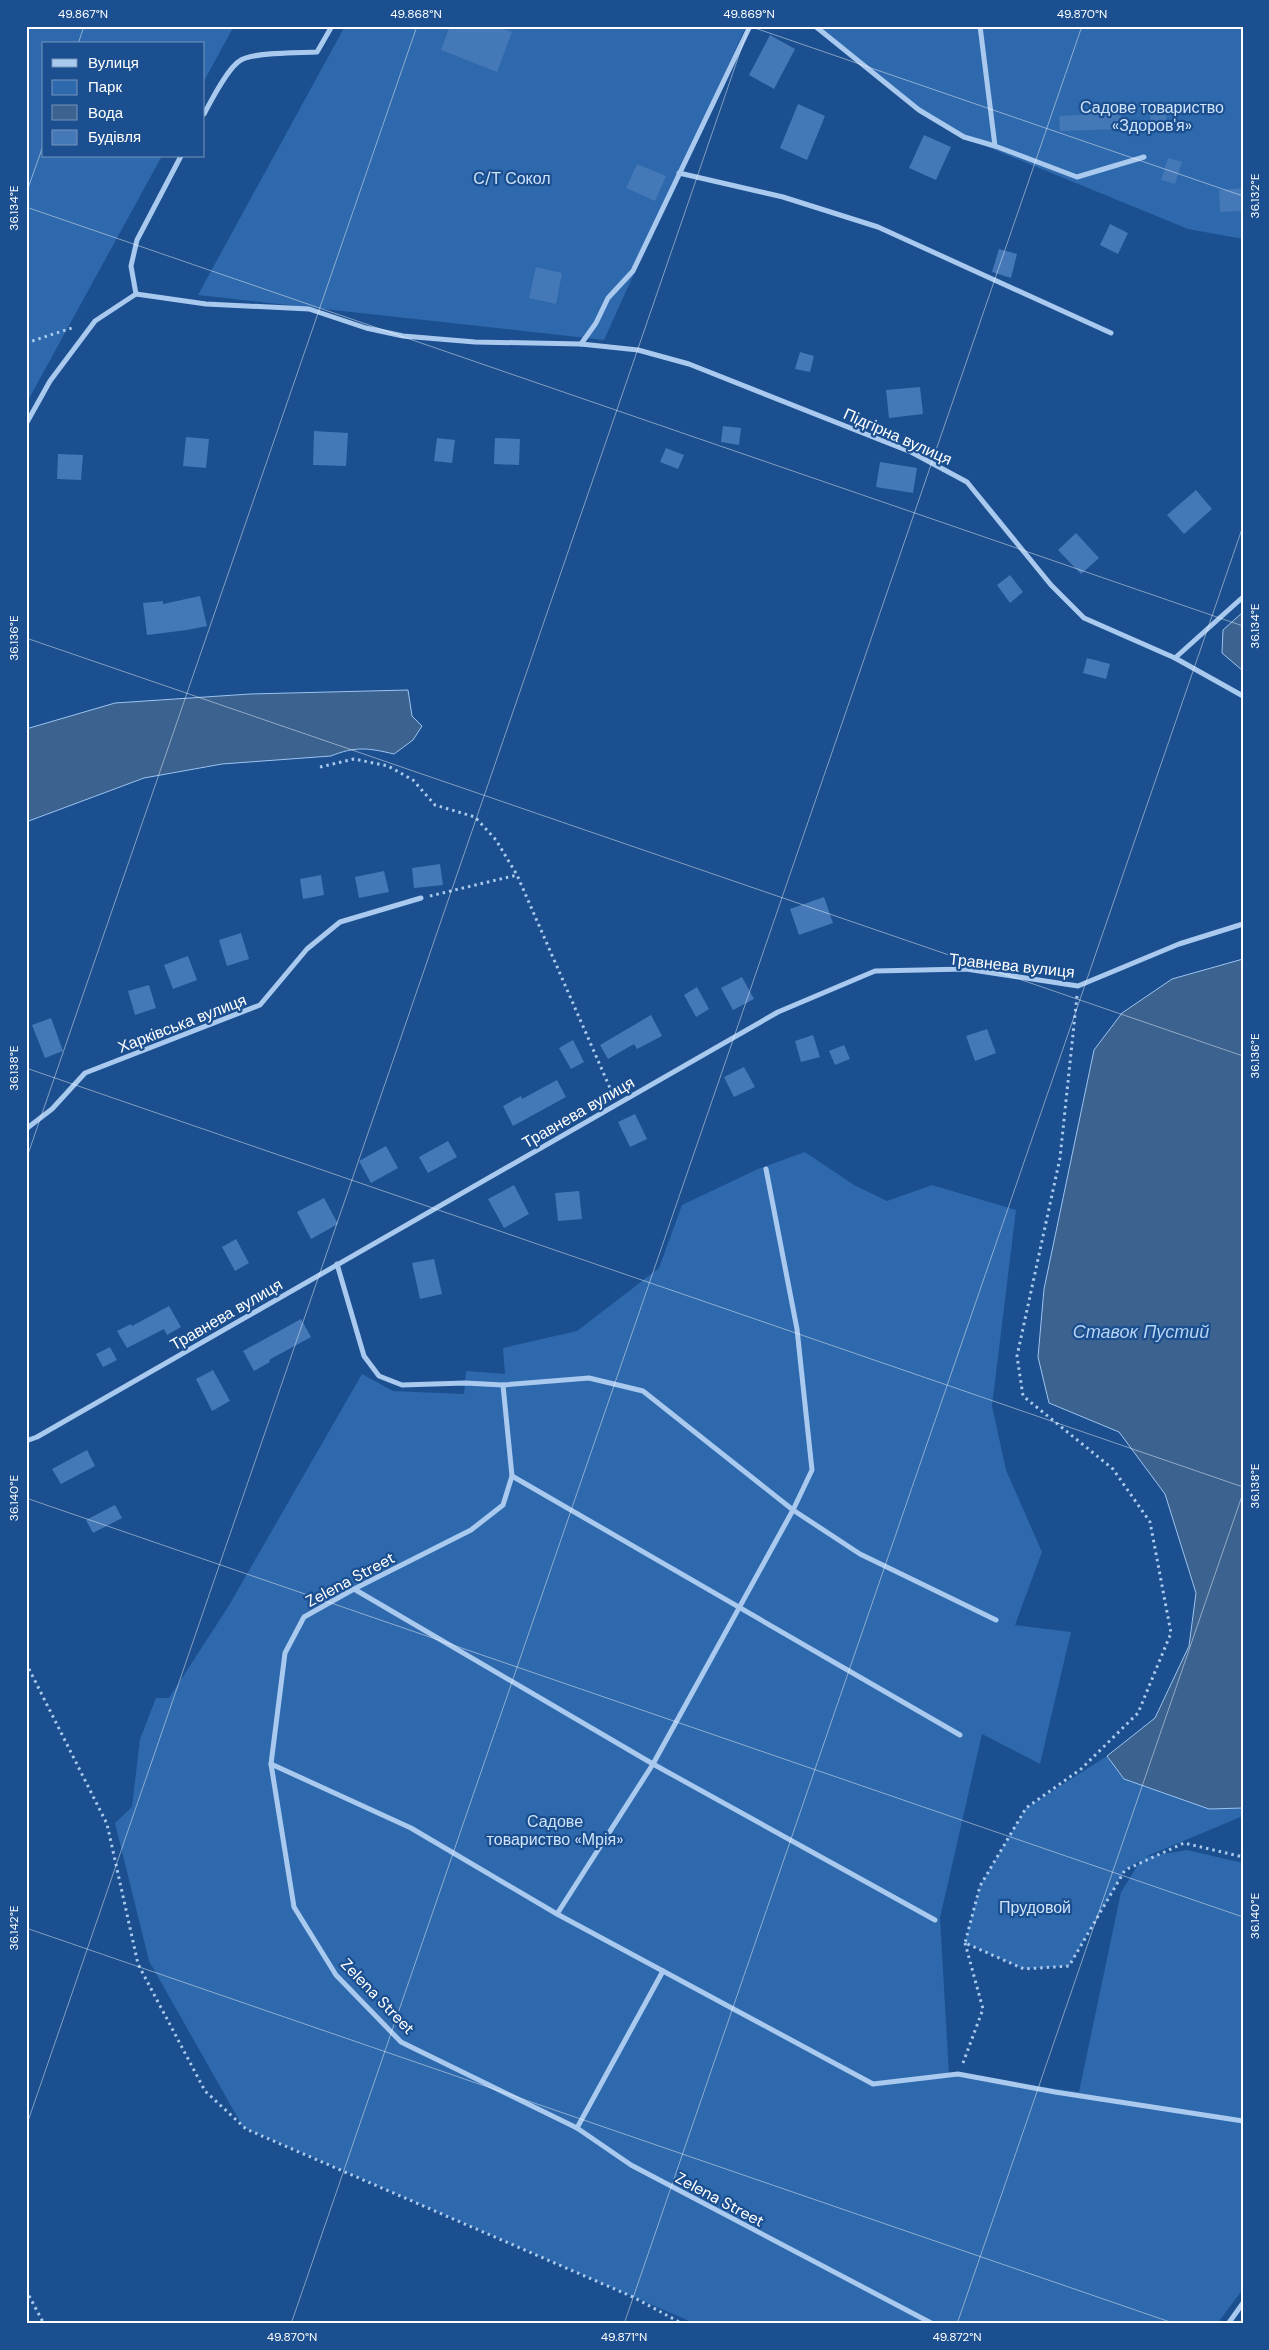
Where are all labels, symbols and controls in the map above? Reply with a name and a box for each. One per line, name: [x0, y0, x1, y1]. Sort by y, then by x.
text: 49.867°N: [58, 6, 108, 22]
text: 49.868°N: [390, 6, 442, 22]
text: 49.869°N: [723, 6, 775, 22]
text: 49.870°N: [1057, 6, 1107, 22]
legend: [42, 42, 205, 158]
text: Вулиця: [88, 53, 139, 73]
text: Парк: [88, 77, 122, 97]
park label: Садове товариство «Здоров'я»: [1080, 97, 1224, 136]
text: Вода: [88, 103, 124, 123]
text: Будівля: [88, 127, 141, 147]
park label: С/Т Сокол: [473, 168, 551, 189]
text: 36.132°E: [1247, 173, 1263, 218]
text: 36.134°E: [6, 185, 22, 231]
street label: Підгірна вулиця: [840, 403, 955, 470]
text: 36.134°E: [1247, 603, 1263, 649]
text: 36.136°E: [6, 615, 22, 661]
street label: Травнева вулиця: [948, 948, 1076, 983]
street label: Харківська вулиця: [115, 989, 249, 1058]
text: 36.136°E: [1247, 1033, 1263, 1079]
text: 36.138°E: [6, 1045, 22, 1091]
street label: Травнева вулиця: [518, 1072, 638, 1153]
street label: Травнева вулиця: [166, 1274, 286, 1355]
water label: Ставок Пустий: [1073, 1320, 1209, 1344]
text: 36.138°E: [1247, 1463, 1263, 1509]
text: 36.140°E: [6, 1475, 22, 1521]
street label: Zelena Street: [302, 1547, 398, 1612]
park label: Садове товариство «Мрія»: [487, 1811, 623, 1850]
text: 36.140°E: [1247, 1893, 1263, 1939]
park label: Прудовой: [999, 1897, 1071, 1918]
text: 36.142°E: [6, 1905, 22, 1951]
street label: Zelena Street: [336, 1954, 419, 2039]
street label: Zelena Street: [672, 2167, 768, 2232]
text: 49.870°N: [267, 2329, 317, 2345]
text: 49.871°N: [601, 2329, 647, 2345]
text: 49.872°N: [932, 2329, 982, 2345]

